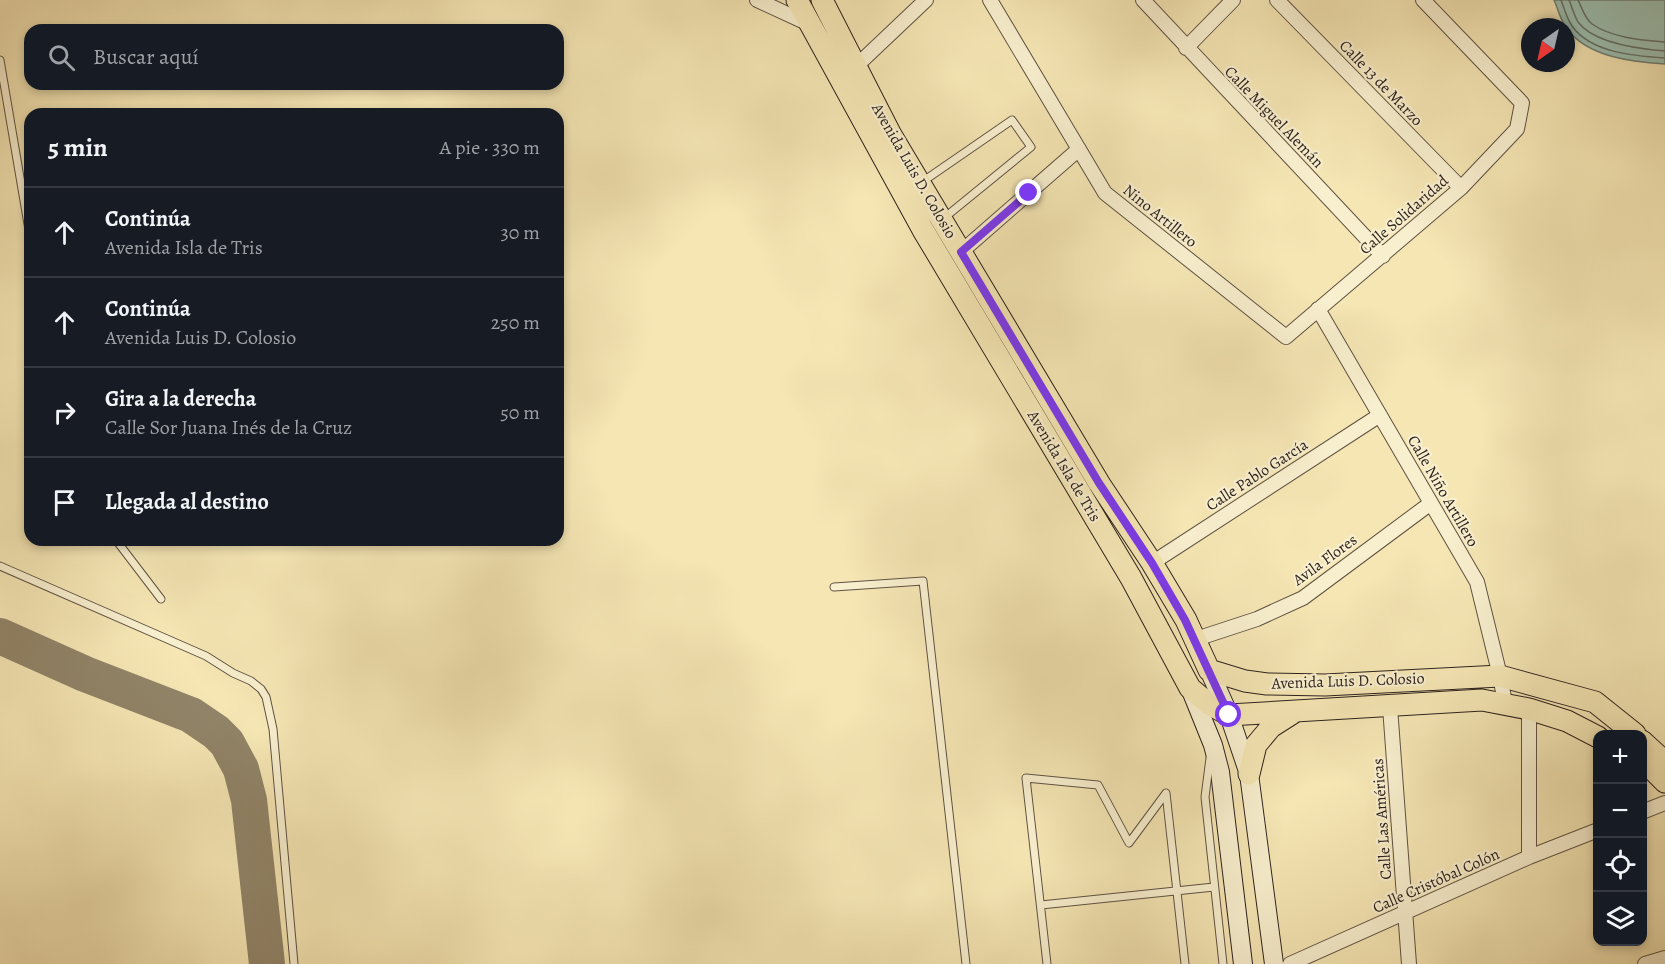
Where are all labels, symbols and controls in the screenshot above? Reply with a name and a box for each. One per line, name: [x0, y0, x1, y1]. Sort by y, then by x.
north arrow: [1521, 18, 1575, 72]
search box: [24, 24, 564, 90]
street label: Calle 13 de Marzo: [1334, 35, 1428, 131]
icon: search: [45, 41, 78, 74]
text: Buscar aquí: [93, 42, 199, 72]
street label: Calle Miguel Alemán: [1220, 61, 1329, 173]
street label: Avenida Luis D. Colosio: [866, 98, 962, 243]
text: 5 min: [48, 130, 108, 165]
text: A pie · 330 m: [439, 134, 540, 161]
street label: Calle Solidaridad: [1355, 170, 1454, 260]
route end: [1015, 179, 1041, 205]
street label: Nino Artillero: [1118, 179, 1202, 253]
text: Continúa: [105, 204, 191, 234]
icon: ahead: [48, 216, 81, 249]
text: 30 m: [500, 219, 540, 246]
text: Avenida Isla de Tris: [105, 234, 263, 261]
text: Continúa: [105, 294, 191, 324]
icon: ahead: [48, 306, 81, 339]
text: 250 m: [491, 309, 540, 336]
text: Avenida Luis D. Colosio: [105, 324, 296, 351]
text: Gira a la derecha: [105, 384, 256, 414]
icon: right: [48, 396, 81, 429]
text: 50 m: [500, 399, 540, 426]
street label: Avenida Isla de Tris: [1022, 405, 1106, 526]
text: Calle Sor Juana Inés de la Cruz: [105, 414, 352, 441]
street label: Calle Niño Artillero: [1402, 431, 1484, 551]
street label: Calle Pablo García: [1202, 434, 1313, 516]
icon: arrive: [48, 486, 81, 519]
text: Llegada al destino: [105, 487, 269, 517]
street label: Avila Flores: [1287, 529, 1362, 591]
street label: Avenida Luis D. Colosio: [1270, 667, 1425, 695]
route start: [1215, 701, 1241, 727]
map controls: [1593, 730, 1647, 946]
button: +: [1593, 730, 1647, 784]
street label: Calle Las Américas: [1367, 758, 1397, 880]
button: −: [1593, 784, 1647, 838]
button: locate: [1593, 838, 1647, 892]
street label: Calle Cristóbal Colón: [1369, 843, 1503, 919]
button: layers: [1593, 892, 1647, 946]

